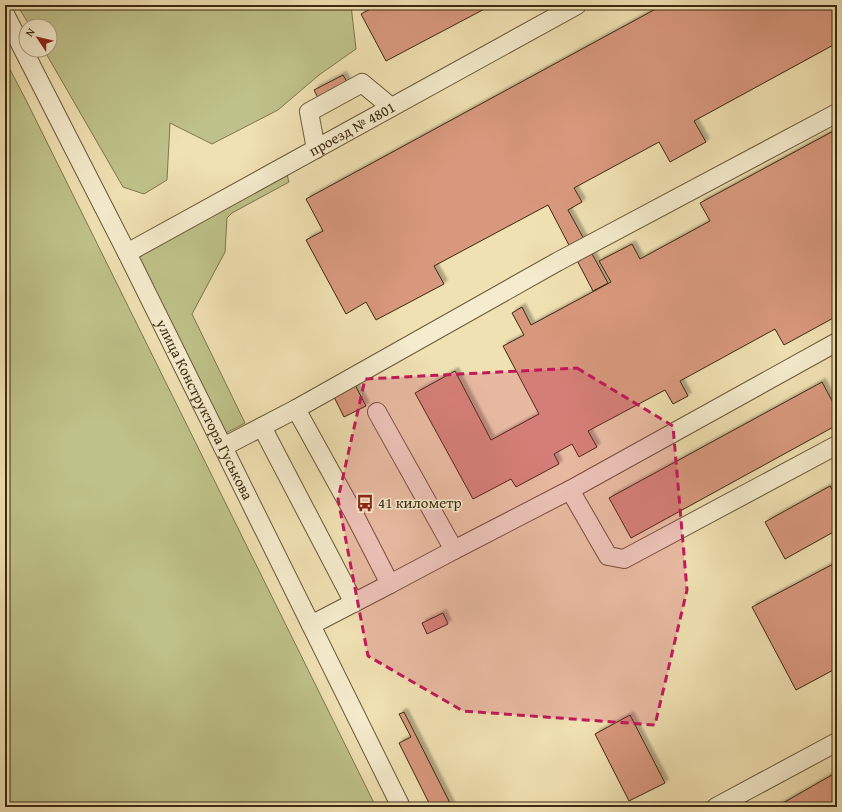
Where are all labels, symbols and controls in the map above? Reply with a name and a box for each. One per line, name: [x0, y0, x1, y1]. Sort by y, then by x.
north arrow: [18, 18, 58, 58]
text: N: [21, 24, 39, 40]
street label: проезд № 4801: [305, 96, 399, 161]
street label: улица Конструктора Гуськова: [151, 315, 259, 504]
place label: 41 километр: [378, 492, 462, 513]
bus stop icon: 41 километр: [355, 493, 375, 513]

